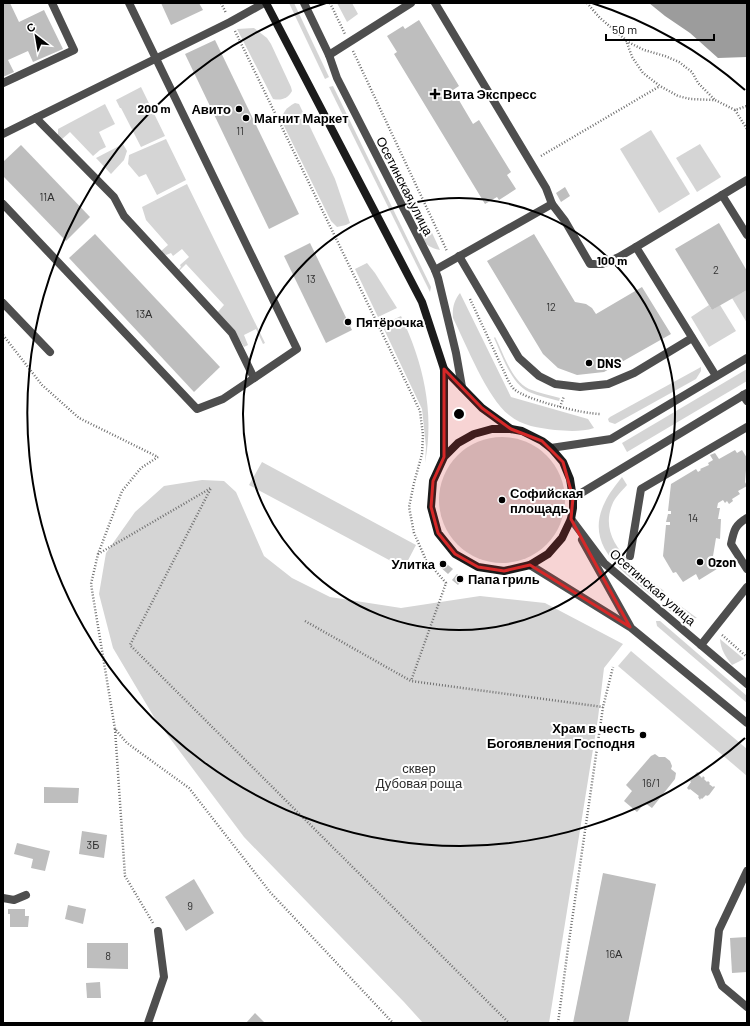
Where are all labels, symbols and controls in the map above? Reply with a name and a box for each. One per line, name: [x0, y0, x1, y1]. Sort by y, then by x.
north arrow: [16, 16, 56, 56]
scale bar: [606, 16, 714, 42]
text: С: [24, 19, 37, 35]
text: 50 m: [612, 22, 637, 36]
place label: Вита Экспресс: [443, 86, 537, 102]
marker: Вита Экспресс: [430, 89, 440, 99]
text: 200 m: [138, 101, 170, 115]
place label: Авито: [191, 101, 231, 117]
marker: Авито: [234, 104, 244, 114]
place label: Магнит Маркет: [254, 110, 349, 126]
marker: Магнит Маркет: [241, 113, 251, 123]
house number: 11: [236, 124, 244, 137]
street label: Осетинская улица: [373, 134, 437, 239]
house number: 11А: [39, 190, 55, 203]
text: 100 m: [597, 253, 627, 267]
house number: 2: [713, 263, 719, 276]
house number: 13: [306, 272, 316, 285]
house number: 12: [546, 300, 556, 313]
house number: 13А: [136, 307, 153, 320]
place label: Пятёрочка: [356, 314, 424, 330]
marker: Пятёрочка: [343, 317, 353, 327]
place label: DNS: [597, 355, 622, 371]
marker: DNS: [584, 358, 594, 368]
centre of rings: [452, 407, 466, 421]
place label: Софийская площадь: [510, 485, 583, 516]
marker: Софийская площадь: [497, 495, 507, 505]
house number: 14: [688, 511, 698, 524]
street label: Осетинская улица: [607, 545, 700, 629]
place label: Ozon: [708, 554, 736, 570]
place label: Улитка: [391, 556, 436, 572]
marker: Ozon: [695, 557, 705, 567]
marker: Улитка: [438, 559, 448, 569]
place label: Папа гриль: [468, 571, 540, 587]
marker: Папа гриль: [455, 574, 465, 584]
place label: Храм в честь Богоявления Господня: [487, 720, 635, 751]
marker: Храм в честь Богоявления Господня: [638, 730, 648, 740]
park label: сквер Дубовая роща: [376, 760, 463, 791]
house number: 16/1: [642, 776, 660, 789]
house number: 3Б: [87, 838, 99, 851]
house number: 9: [187, 899, 193, 912]
house number: 16А: [606, 947, 623, 960]
house number: 8: [105, 949, 111, 962]

